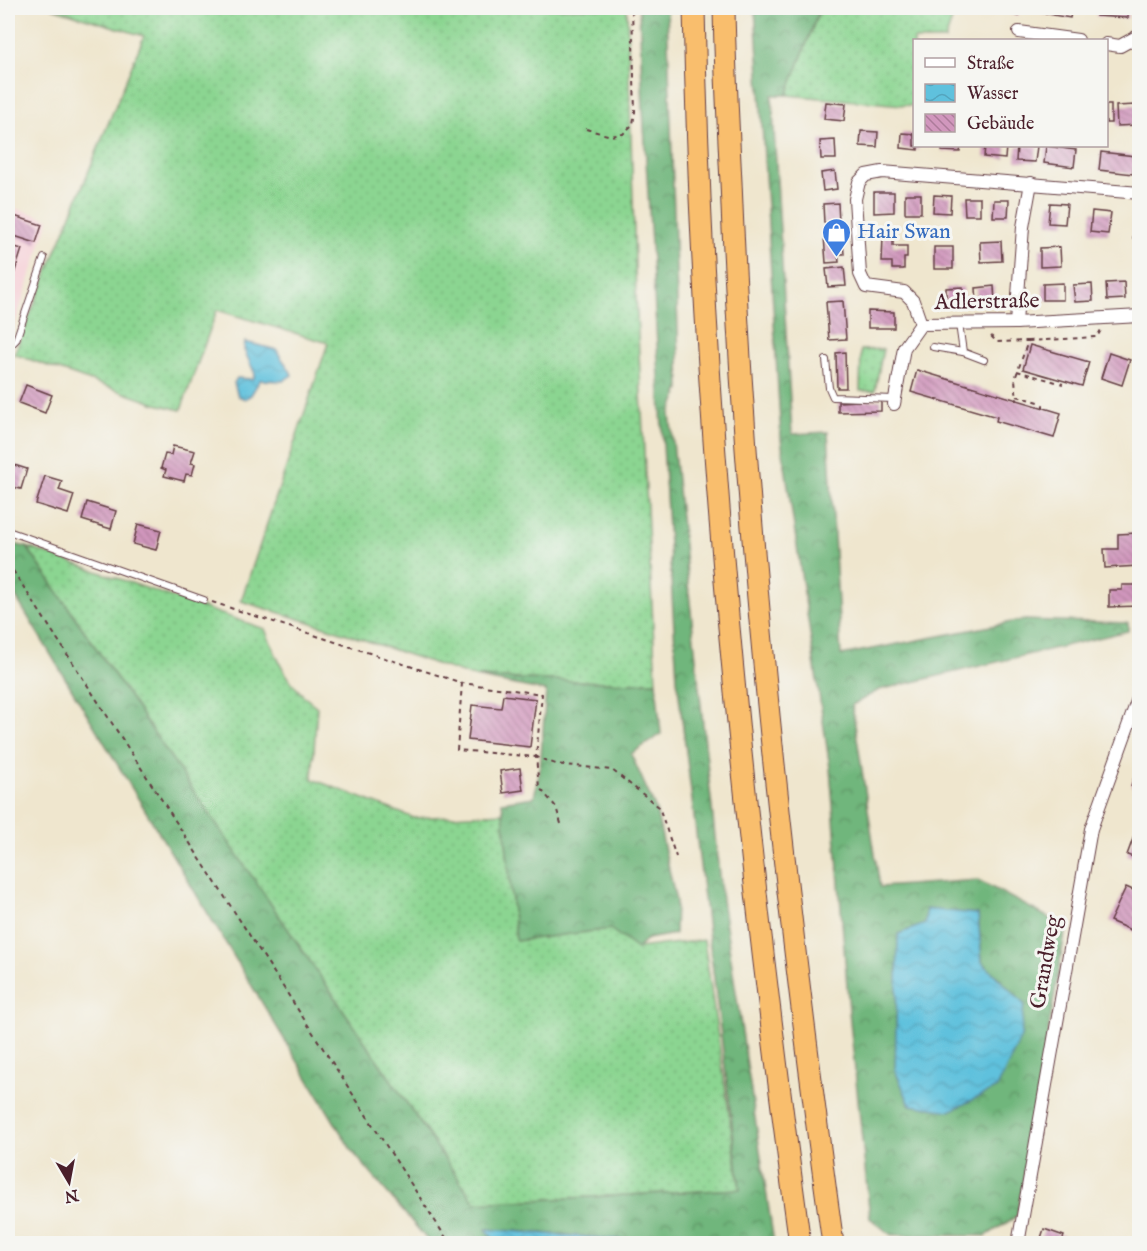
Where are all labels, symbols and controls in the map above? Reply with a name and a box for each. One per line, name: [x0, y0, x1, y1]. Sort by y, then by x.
legend: [913, 39, 1108, 147]
text: Straße: [967, 53, 1014, 76]
text: Wasser: [967, 83, 1019, 106]
text: Gebäude: [967, 113, 1034, 136]
shop icon: Hair Swan: [820, 216, 852, 258]
place label: Hair Swan: [857, 218, 951, 246]
street label: Adlerstraße: [933, 287, 1040, 317]
street label: Grandweg: [1024, 912, 1068, 1011]
north arrow: [39, 1152, 99, 1212]
text: N: [63, 1184, 81, 1206]

